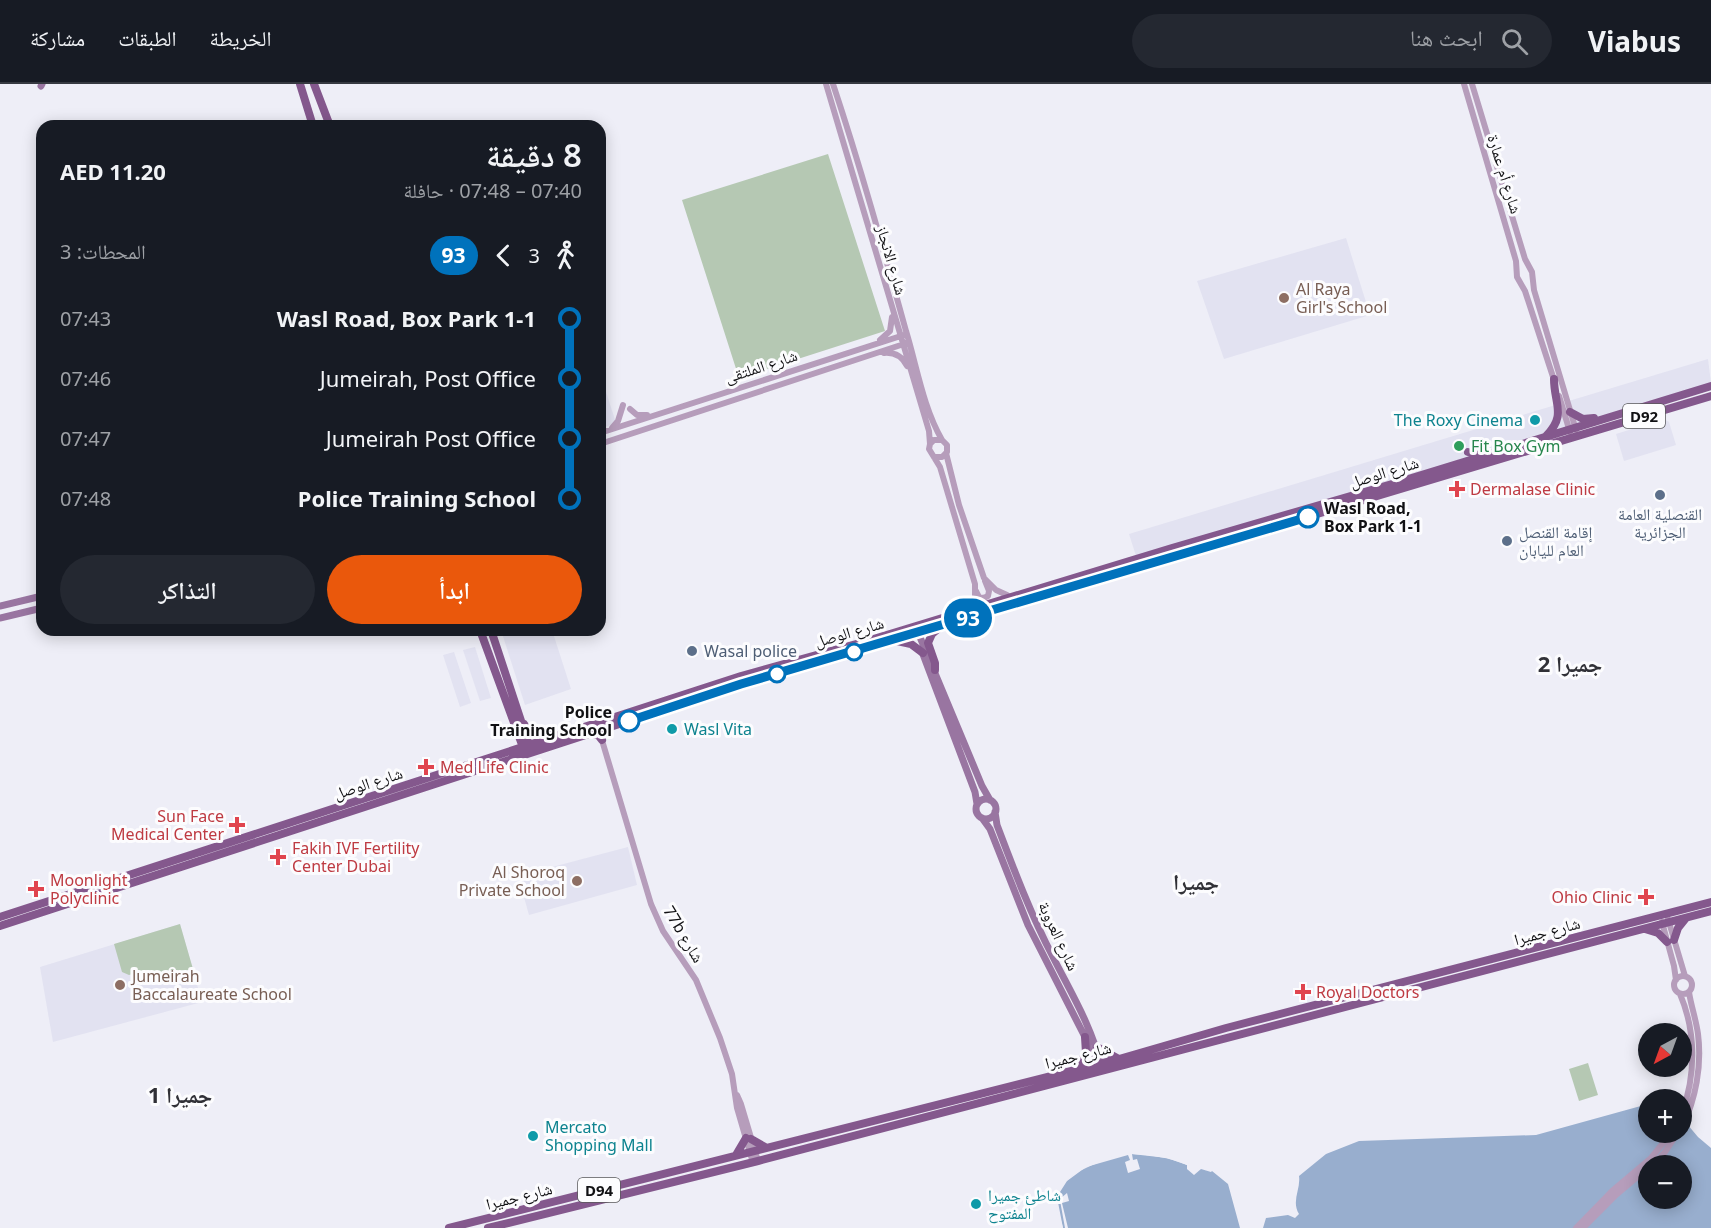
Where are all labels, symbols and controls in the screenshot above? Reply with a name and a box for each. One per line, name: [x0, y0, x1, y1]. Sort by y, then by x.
search box: [1132, 14, 1552, 68]
text: ابحث هنا: [1410, 22, 1483, 52]
text: Viabus: [1588, 22, 1681, 60]
text: مشاركة: [30, 24, 85, 52]
text: الطبقات: [118, 24, 177, 52]
text: الخريطة: [210, 24, 271, 52]
icon: search: [1498, 25, 1531, 58]
text: 8 دقيقة: [486, 132, 582, 177]
street label: شارع أم عمارة: [1483, 132, 1527, 216]
text: AED 11.20: [60, 156, 166, 186]
text: 07:40 – 07:48 · حافلة: [403, 177, 582, 204]
street label: شارع الانجاز: [871, 221, 912, 298]
text: المحطات: 3: [60, 238, 146, 265]
icon: back: [487, 239, 520, 272]
icon: walk: [549, 239, 582, 272]
text: 93: [442, 241, 466, 269]
text: 3: [529, 242, 540, 269]
place label: Al Raya Girl's School: [1296, 278, 1387, 318]
marker: Al Raya Girl's School: [1277, 291, 1291, 305]
text: Wasl Road, Box Park 1-1: [277, 303, 536, 333]
text: 07:43: [60, 305, 111, 332]
street label: شارع الملتقى: [722, 344, 800, 388]
text: Jumeirah, Post Office: [320, 363, 536, 393]
text: 07:46: [60, 365, 111, 392]
road number: D92: [1623, 404, 1665, 428]
place label: The Roxy Cinema: [1394, 409, 1523, 431]
marker: The Roxy Cinema: [1528, 413, 1542, 427]
text: Jumeirah Post Office: [326, 423, 536, 453]
text: 07:47: [60, 425, 111, 452]
place label: Fit Box Gym: [1471, 435, 1561, 457]
marker: Fit Box Gym: [1452, 439, 1466, 453]
street label: شارع الوصل: [1347, 451, 1421, 493]
place label: Dermalase Clinic: [1470, 478, 1596, 500]
marker: Dermalase Clinic: [1448, 480, 1466, 498]
text: Police Training School: [298, 483, 536, 513]
text: 07:48: [60, 485, 111, 512]
marker: القنصلية العامة الجزائرية: [1653, 488, 1667, 502]
place label: Wasl Road, Box Park 1-1: [1324, 497, 1422, 537]
place label: القنصلية العامة الجزائرية: [1618, 503, 1702, 543]
marker: Wasl Road, Box Park 1-1: [1297, 506, 1319, 528]
place label: إقامة القنصل العام لليابان: [1519, 521, 1592, 561]
marker: إقامة القنصل العام لليابان: [1500, 534, 1514, 548]
button: التذاكر: [60, 555, 315, 624]
button: ابدأ: [327, 555, 582, 624]
line badge: 93: [941, 598, 995, 638]
text: 93: [956, 604, 980, 632]
street label: شارع الوصل: [812, 612, 886, 652]
place label: Wasal police: [704, 640, 797, 662]
unlabelled marker: [845, 643, 863, 661]
marker: Wasal police: [685, 644, 699, 658]
district label: جميرا 2: [1538, 648, 1602, 678]
unlabelled marker: [768, 665, 786, 683]
place label: Police Training School: [490, 701, 612, 741]
marker: Police Training School: [618, 710, 640, 732]
place label: Wasl Vita: [684, 718, 752, 740]
marker: Wasl Vita: [665, 722, 679, 736]
place label: Med Life Clinic: [440, 756, 549, 778]
marker: Med Life Clinic: [417, 758, 435, 776]
street label: شارع الوصل: [331, 762, 405, 804]
place label: Sun Face Medical Center: [111, 805, 224, 845]
marker: Sun Face Medical Center: [228, 816, 246, 834]
place label: Fakih IVF Fertility Center Dubai: [292, 837, 420, 877]
marker: Fakih IVF Fertility Center Dubai: [269, 848, 287, 866]
place label: Al Shoroq Private School: [459, 861, 565, 901]
district label: جميرا: [1173, 866, 1219, 896]
place label: Moonlight Polyclinic: [50, 869, 128, 909]
marker: Al Shoroq Private School: [570, 874, 584, 888]
marker: Moonlight Polyclinic: [27, 880, 45, 898]
place label: Ohio Clinic: [1552, 886, 1632, 908]
marker: Ohio Clinic: [1637, 888, 1655, 906]
street label: شارع العروبة: [1033, 898, 1085, 974]
street label: 77b شارع: [658, 901, 710, 967]
street label: شارع جميرا: [1512, 912, 1582, 950]
place label: Jumeirah Baccalaureate School: [130, 965, 292, 1005]
marker: Jumeirah Baccalaureate School: [113, 978, 127, 992]
place label: Royal Doctors: [1316, 981, 1420, 1003]
marker: Royal Doctors: [1294, 983, 1312, 1001]
north arrow: [1638, 1023, 1692, 1077]
map controls: [1638, 1023, 1692, 1209]
street label: شارع جميرا: [1043, 1036, 1113, 1074]
district label: جميرا 1: [148, 1079, 212, 1109]
button: +: [1638, 1089, 1692, 1143]
place label: Mercato Shopping Mall: [545, 1116, 653, 1156]
marker: Mercato Shopping Mall: [526, 1129, 540, 1143]
button: −: [1638, 1155, 1692, 1209]
street label: شارع جميرا: [484, 1177, 554, 1215]
road number: D94: [578, 1178, 620, 1202]
place label: شاطئ جميرا المفتوح: [988, 1184, 1061, 1224]
marker: شاطئ جميرا المفتوح: [969, 1197, 983, 1211]

